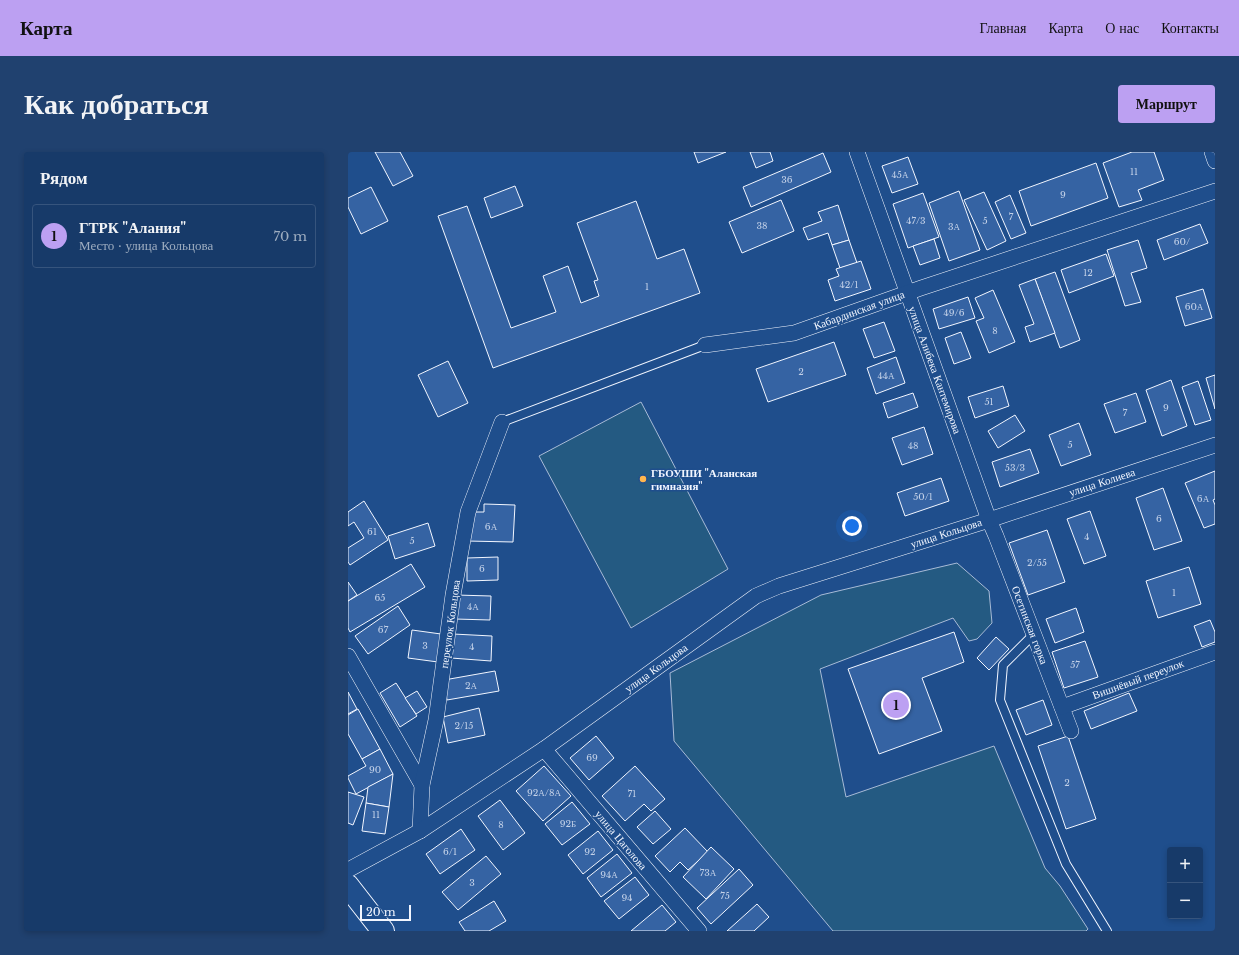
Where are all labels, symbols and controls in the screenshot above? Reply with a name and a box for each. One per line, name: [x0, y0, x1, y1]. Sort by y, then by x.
text: Карта: [20, 17, 72, 40]
text: Главная: [979, 19, 1026, 37]
text: Карта: [1048, 19, 1083, 37]
text: О нас: [1105, 19, 1139, 37]
text: Контакты: [1161, 19, 1219, 37]
button: Маршрут: [1118, 85, 1215, 123]
text: Как добраться: [24, 87, 209, 122]
house number: 11: [1130, 166, 1138, 177]
text: Рядом: [40, 168, 88, 189]
house number: 45А: [892, 169, 909, 180]
house number: 36: [781, 174, 793, 185]
house number: 9: [1060, 189, 1066, 200]
house number: 7: [1009, 211, 1014, 222]
house number: 47/3: [906, 215, 926, 226]
house number: 5: [982, 215, 988, 226]
text: ГТРК "Алания": [79, 218, 186, 237]
house number: 38: [757, 220, 768, 231]
house number: 3А: [948, 221, 961, 232]
text: 1: [51, 228, 57, 245]
text: 70 m: [274, 228, 307, 245]
house number: 60/: [1174, 236, 1190, 247]
text: Место · улица Кольцова: [79, 237, 213, 254]
house number: 12: [1083, 267, 1093, 278]
house number: 42/1: [840, 279, 858, 290]
house number: 1: [645, 281, 649, 292]
street label: Кабардинская улица: [812, 287, 906, 333]
house number: 60А: [1185, 301, 1204, 312]
street label: улица Алибека Кантемирова: [905, 304, 965, 436]
house number: 49/6: [944, 307, 965, 318]
house number: 8: [992, 325, 998, 336]
house number: 2: [798, 366, 804, 377]
house number: 44А: [877, 370, 895, 381]
house number: 51: [984, 396, 994, 407]
house number: 9: [1163, 402, 1169, 413]
house number: 7: [1123, 407, 1128, 418]
house number: 5: [1067, 439, 1073, 450]
house number: 48: [908, 440, 918, 451]
house number: 53/3: [1005, 462, 1025, 473]
street label: улица Колиева: [1067, 465, 1137, 499]
place label: ГБОУШИ "Аланская гимназия": [651, 466, 757, 493]
marker: ГБОУШИ "Аланская гимназия": [638, 474, 648, 484]
house number: 50/1: [913, 491, 933, 502]
house number: 6А: [1197, 493, 1210, 504]
house number: 6: [1156, 513, 1162, 524]
street label: улица Кольцова: [909, 515, 984, 551]
your location: [842, 516, 862, 536]
house number: 6А: [485, 521, 498, 532]
house number: 61: [367, 526, 377, 537]
house number: 4: [1084, 531, 1090, 542]
house number: 5: [409, 535, 415, 546]
house number: 2/55: [1027, 557, 1047, 568]
house number: 6: [479, 563, 485, 574]
street label: переулок Кольцова: [437, 579, 463, 669]
street label: Осетинская горка: [1009, 584, 1051, 666]
house number: 1: [1172, 587, 1176, 598]
house number: 65: [375, 592, 385, 603]
house number: 4А: [467, 601, 479, 612]
house number: 67: [378, 624, 389, 635]
house number: 3: [422, 640, 428, 651]
street label: улица Кольцова: [622, 640, 690, 695]
house number: 4: [469, 641, 475, 652]
street label: Вишнёвый переулок: [1090, 656, 1186, 702]
house number: 57: [1070, 659, 1080, 670]
house number: 2А: [465, 680, 478, 691]
pin: 1: [883, 690, 909, 720]
house number: 2/15: [455, 720, 473, 731]
house number: 69: [586, 752, 598, 763]
house number: 90: [369, 764, 381, 775]
house number: 2: [1064, 777, 1070, 788]
house number: 92А/8А: [527, 787, 561, 798]
house number: 71: [628, 788, 636, 799]
street label: улица Цаголова: [592, 807, 650, 873]
house number: 11: [372, 809, 380, 820]
house number: 92Б: [560, 818, 576, 829]
house number: 8: [498, 819, 504, 830]
house number: 6/1: [443, 846, 457, 857]
house number: 92: [584, 846, 596, 857]
map controls: [1167, 847, 1203, 919]
button: +: [1167, 847, 1203, 883]
house number: 73А: [700, 867, 717, 878]
house number: 94А: [600, 869, 618, 880]
house number: 3: [469, 877, 475, 888]
button: −: [1167, 883, 1203, 919]
house number: 75: [720, 890, 730, 901]
house number: 94: [621, 892, 633, 903]
scale bar: [360, 903, 411, 922]
text: 20 m: [366, 905, 396, 919]

